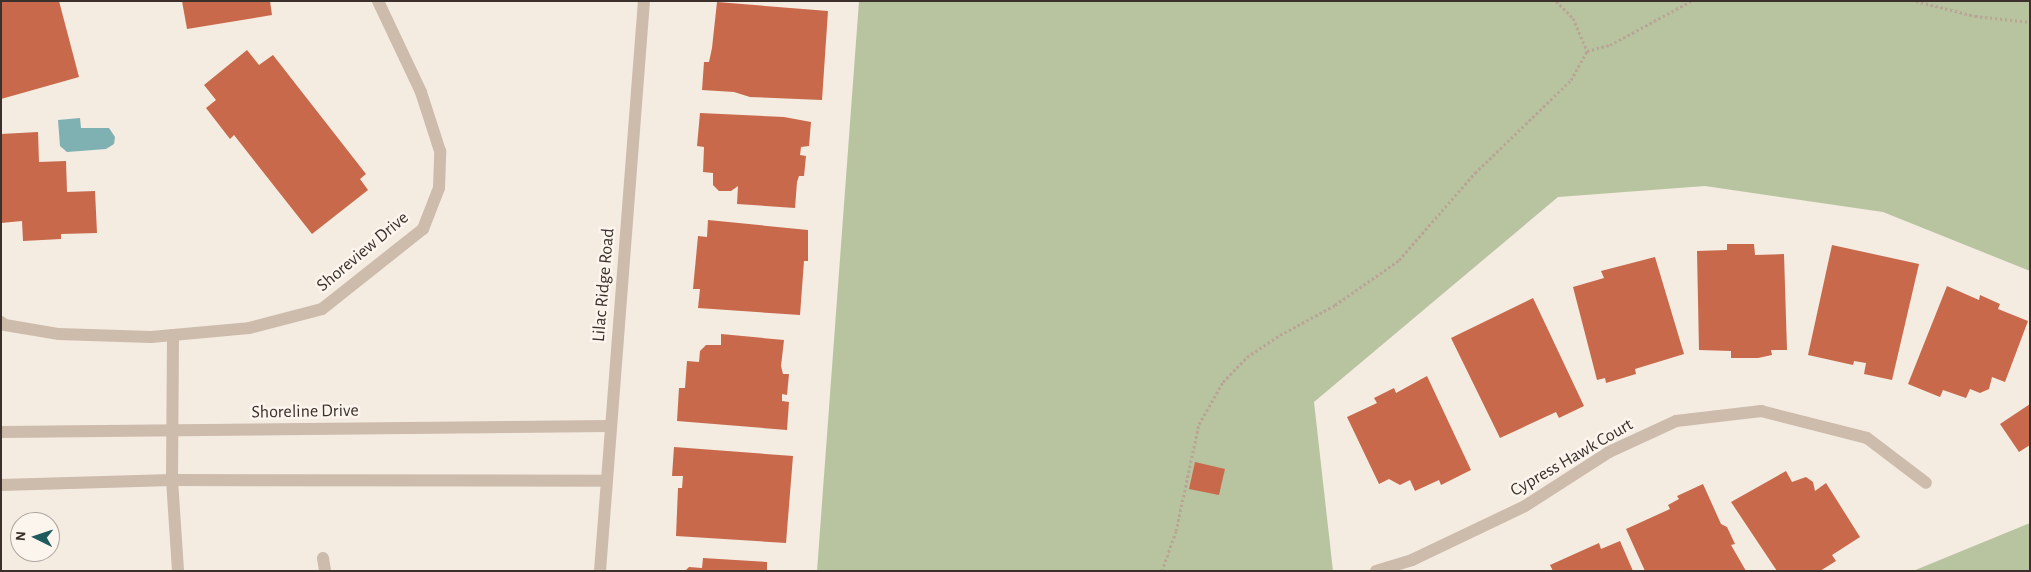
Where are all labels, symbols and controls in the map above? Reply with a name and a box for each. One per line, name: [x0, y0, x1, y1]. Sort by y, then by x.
street label: Shoreview Drive: [313, 207, 413, 297]
street label: Lilac Ridge Road: [588, 227, 620, 343]
street label: Shoreline Drive: [251, 400, 359, 424]
street label: Cypress Hawk Court: [1507, 414, 1637, 502]
north arrow: [10, 512, 60, 562]
text: N: [14, 531, 28, 541]

